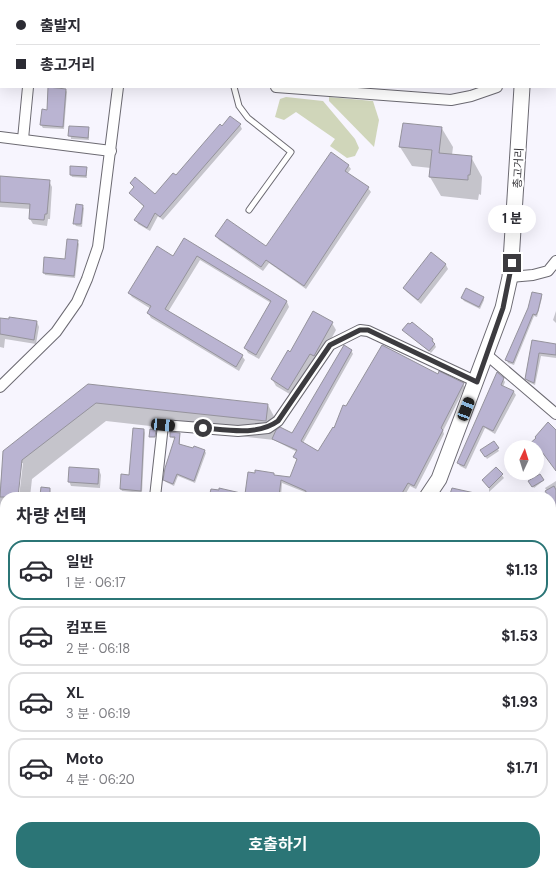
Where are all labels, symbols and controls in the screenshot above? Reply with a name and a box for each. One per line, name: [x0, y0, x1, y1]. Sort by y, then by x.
text: 출발지: [40, 16, 81, 36]
text: 총고거리: [40, 55, 95, 75]
street label: 총고거리: [510, 147, 526, 189]
callout: 1 분: [488, 205, 536, 233]
text: 1 분: [502, 210, 522, 227]
route end: [503, 254, 521, 272]
car: [456, 396, 476, 422]
car: [151, 418, 175, 432]
route start: [194, 419, 212, 437]
north arrow: [504, 440, 544, 480]
map controls: [504, 440, 544, 480]
text: 차량 선택: [16, 504, 86, 528]
icon: car: [18, 552, 54, 588]
text: 일반: [66, 552, 94, 572]
text: $1.13: [506, 560, 538, 580]
text: 1 분 · 06:17: [66, 574, 126, 591]
icon: car: [18, 618, 54, 654]
text: 컴포트: [66, 618, 107, 638]
text: $1.53: [501, 626, 538, 646]
text: 2 분 · 06:18: [66, 640, 130, 657]
text: XL: [66, 683, 84, 703]
icon: car: [18, 684, 54, 720]
text: $1.93: [502, 692, 538, 712]
text: 3 분 · 06:19: [66, 705, 131, 722]
text: Moto: [66, 749, 104, 769]
icon: car: [18, 750, 54, 786]
text: $1.71: [506, 758, 538, 778]
text: 4 분 · 06:20: [66, 771, 135, 788]
button: 호출하기: [16, 822, 540, 868]

